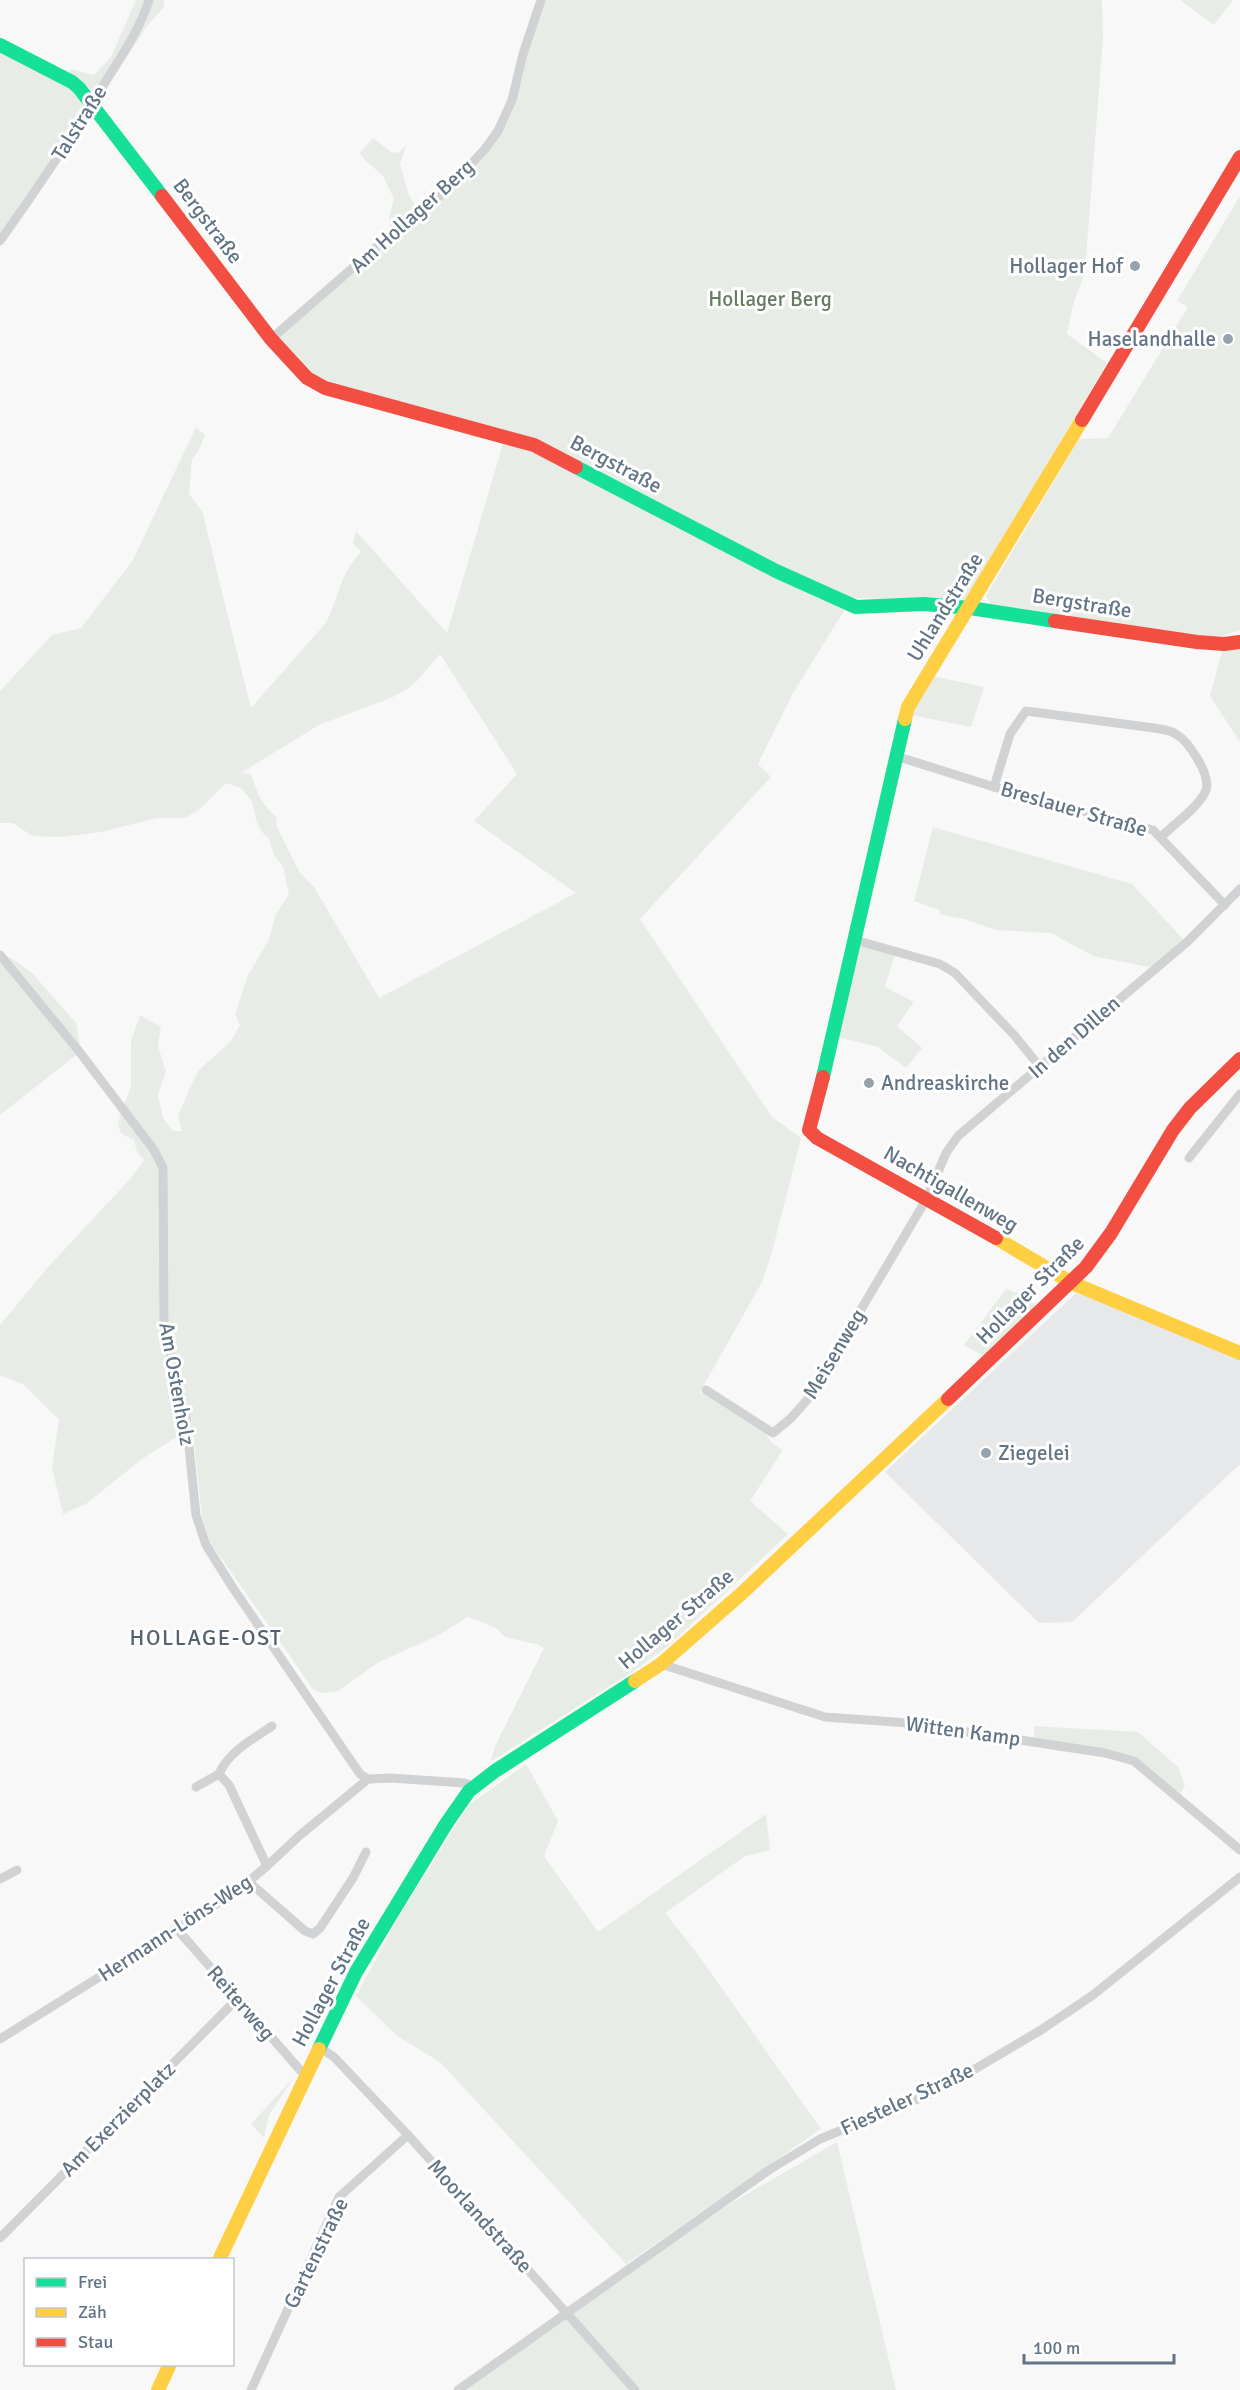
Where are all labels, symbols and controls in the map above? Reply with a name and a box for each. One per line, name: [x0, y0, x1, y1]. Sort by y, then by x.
street label: Talstraße: [46, 80, 112, 166]
street label: Am Hollager Berg: [345, 154, 479, 278]
street label: Bergstraße: [167, 173, 249, 269]
place label: Hollager Hof: [1009, 253, 1124, 279]
marker: Hollager Hof: [1128, 259, 1142, 273]
park label: Hollager Berg: [708, 286, 832, 312]
place label: Haselandhalle: [1088, 326, 1216, 352]
marker: Haselandhalle: [1221, 332, 1235, 346]
street label: Bergstraße: [566, 429, 666, 499]
street label: Uhlandstraße: [901, 548, 989, 666]
street label: Bergstraße: [1030, 582, 1134, 624]
street label: Breslauer Straße: [998, 776, 1150, 842]
street label: In den Dillen: [1023, 990, 1125, 1084]
place label: Andreaskirche: [881, 1070, 1009, 1096]
marker: Andreaskirche: [862, 1076, 876, 1090]
street label: Nachtigallenweg: [879, 1140, 1023, 1238]
street label: Hollager Straße: [970, 1230, 1090, 1350]
street label: Meisenweg: [797, 1304, 871, 1404]
street label: Am Ostenholz: [153, 1320, 201, 1448]
place label: Ziegelei: [998, 1440, 1070, 1466]
marker: Ziegelei: [979, 1446, 993, 1460]
street label: Hollager Straße: [613, 1563, 739, 1675]
district label: HOLLAGE-OST: [130, 1624, 282, 1651]
street label: Witten Kamp: [904, 1710, 1022, 1752]
street label: Hermann-Löns-Weg: [93, 1869, 257, 1987]
street label: Hollager Straße: [286, 1913, 376, 2051]
street label: Reiterweg: [201, 1960, 281, 2046]
street label: Am Exerzierplatz: [55, 2056, 181, 2182]
street label: Fiesteler Straße: [836, 2057, 978, 2141]
street label: Moorlandstraße: [422, 2154, 538, 2278]
street label: Gartenstraße: [278, 2193, 354, 2313]
legend: [24, 2258, 234, 2366]
text: Frei: [78, 2271, 107, 2293]
text: Zäh: [78, 2301, 107, 2323]
scale bar: [1024, 2327, 1174, 2365]
text: Stau: [78, 2331, 113, 2353]
text: 100 m: [1033, 2337, 1080, 2359]

